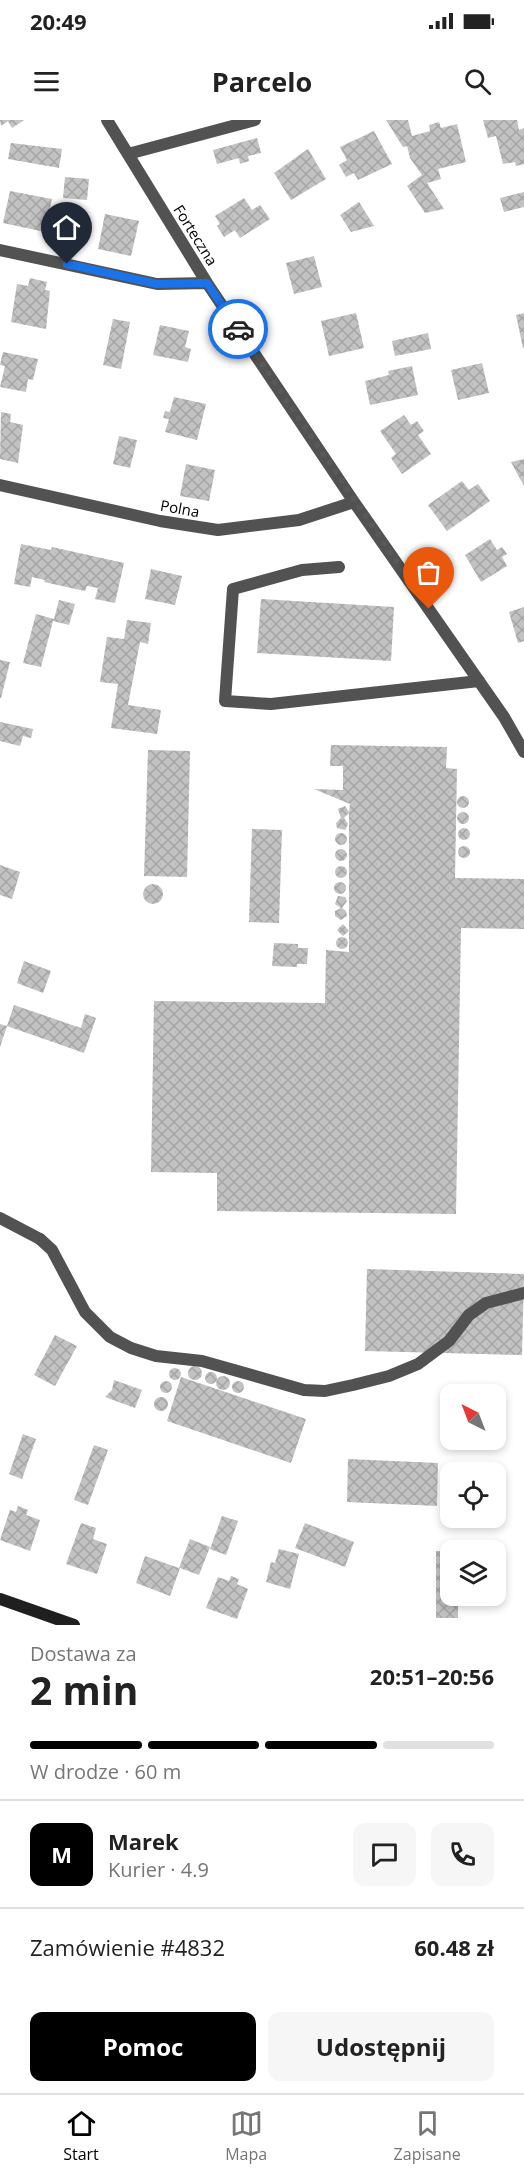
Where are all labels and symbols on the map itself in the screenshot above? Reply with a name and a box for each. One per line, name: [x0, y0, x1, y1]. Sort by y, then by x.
street label: Forteczna: [169, 201, 223, 269]
pin: [41, 202, 92, 264]
courier: [208, 299, 268, 359]
street label: Polna: [159, 495, 201, 521]
pin: [403, 547, 454, 609]
north arrow: [440, 1384, 506, 1450]

